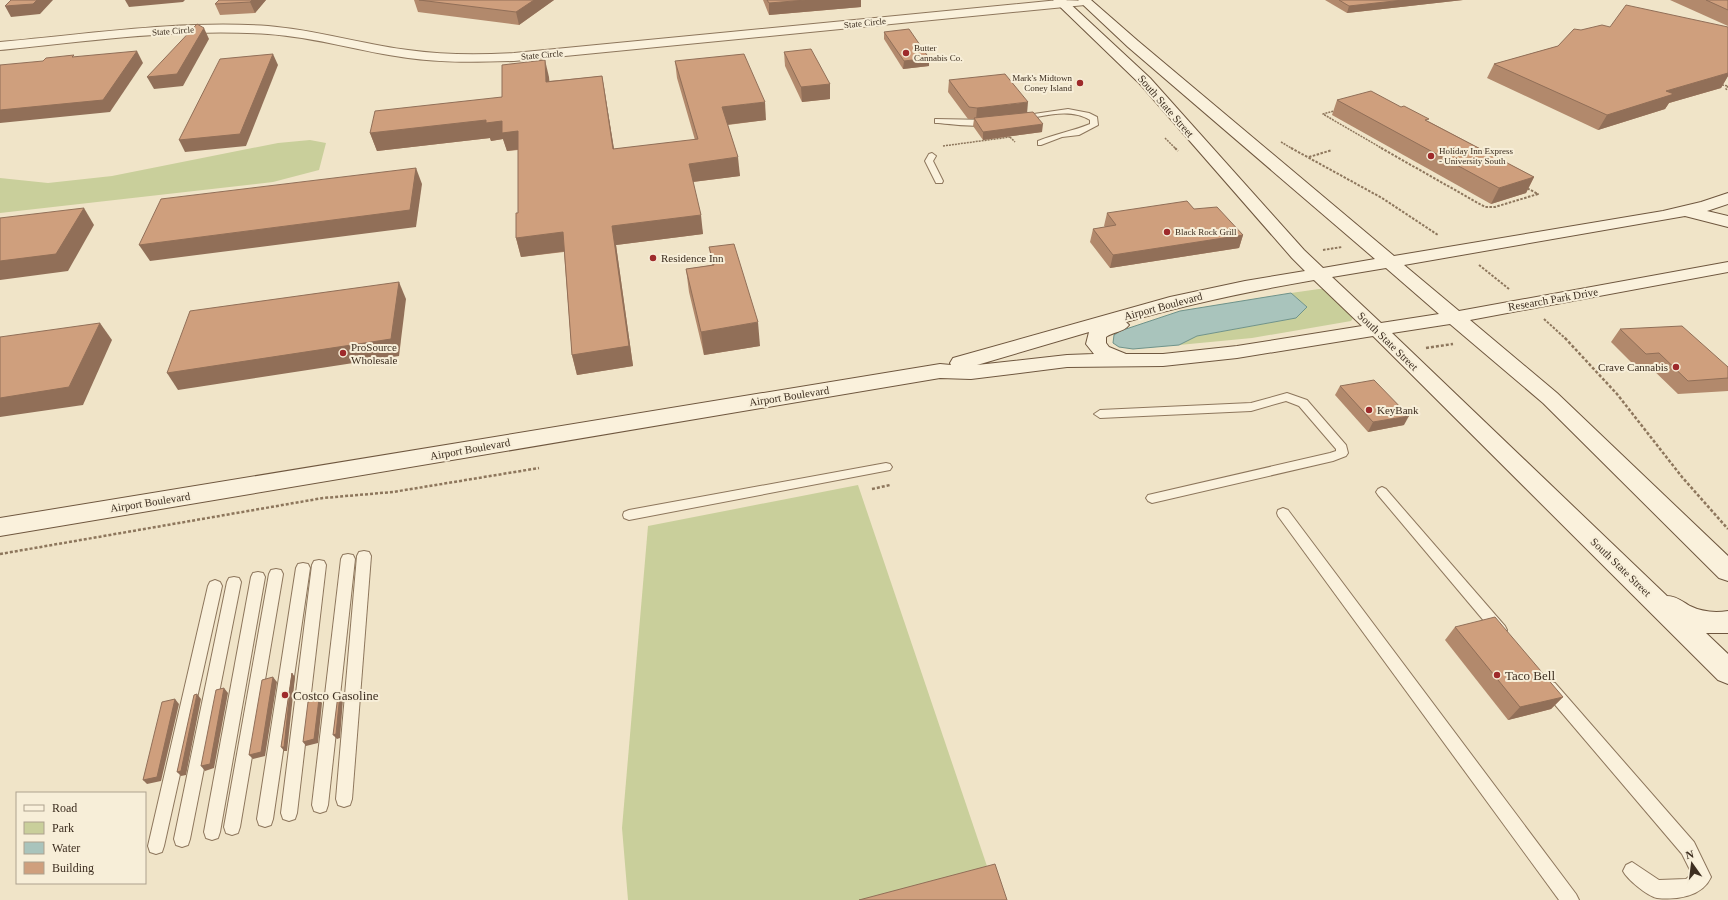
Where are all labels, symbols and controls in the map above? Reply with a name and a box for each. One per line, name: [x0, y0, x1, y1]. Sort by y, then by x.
street label: State Circle: [843, 16, 887, 30]
street label: State Circle: [152, 25, 194, 37]
place label: Butter Cannabis Co.: [914, 43, 963, 63]
street label: State Circle: [521, 48, 563, 62]
marker: Butter Cannabis Co.: [901, 48, 911, 58]
street label: South State Street: [1136, 72, 1196, 140]
place label: Mark's Midtown Coney Island: [1012, 73, 1072, 93]
marker: Mark's Midtown Coney Island: [1075, 78, 1085, 88]
place label: Holiday Inn Express - University South: [1439, 146, 1513, 166]
marker: Holiday Inn Express - University South: [1426, 151, 1436, 161]
marker: Black Rock Grill: [1162, 227, 1172, 237]
place label: Black Rock Grill: [1175, 227, 1237, 237]
place label: Residence Inn: [661, 252, 724, 264]
marker: Residence Inn: [648, 253, 658, 263]
street label: Research Park Drive: [1507, 285, 1599, 313]
street label: Airport Boulevard: [1122, 290, 1204, 322]
street label: South State Street: [1355, 309, 1421, 373]
place label: ProSource Wholesale: [351, 341, 398, 366]
marker: ProSource Wholesale: [338, 348, 348, 358]
place label: Crave Cannabis: [1598, 361, 1668, 373]
marker: Crave Cannabis: [1671, 362, 1681, 372]
street label: Airport Boulevard: [748, 384, 830, 408]
place label: KeyBank: [1377, 404, 1419, 416]
marker: KeyBank: [1364, 405, 1374, 415]
street label: Airport Boulevard: [429, 436, 511, 462]
street label: Airport Boulevard: [109, 490, 191, 514]
street label: South State Street: [1588, 535, 1654, 599]
place label: Taco Bell: [1505, 668, 1555, 683]
marker: Taco Bell: [1492, 670, 1502, 680]
place label: Costco Gasoline: [293, 688, 379, 703]
marker: Costco Gasoline: [280, 690, 290, 700]
legend: [16, 792, 146, 884]
text: Road: [52, 801, 77, 815]
text: Park: [52, 821, 74, 835]
text: Water: [52, 841, 80, 855]
north arrow: [1672, 844, 1712, 884]
text: N: [1684, 848, 1695, 861]
text: Building: [52, 861, 94, 875]

